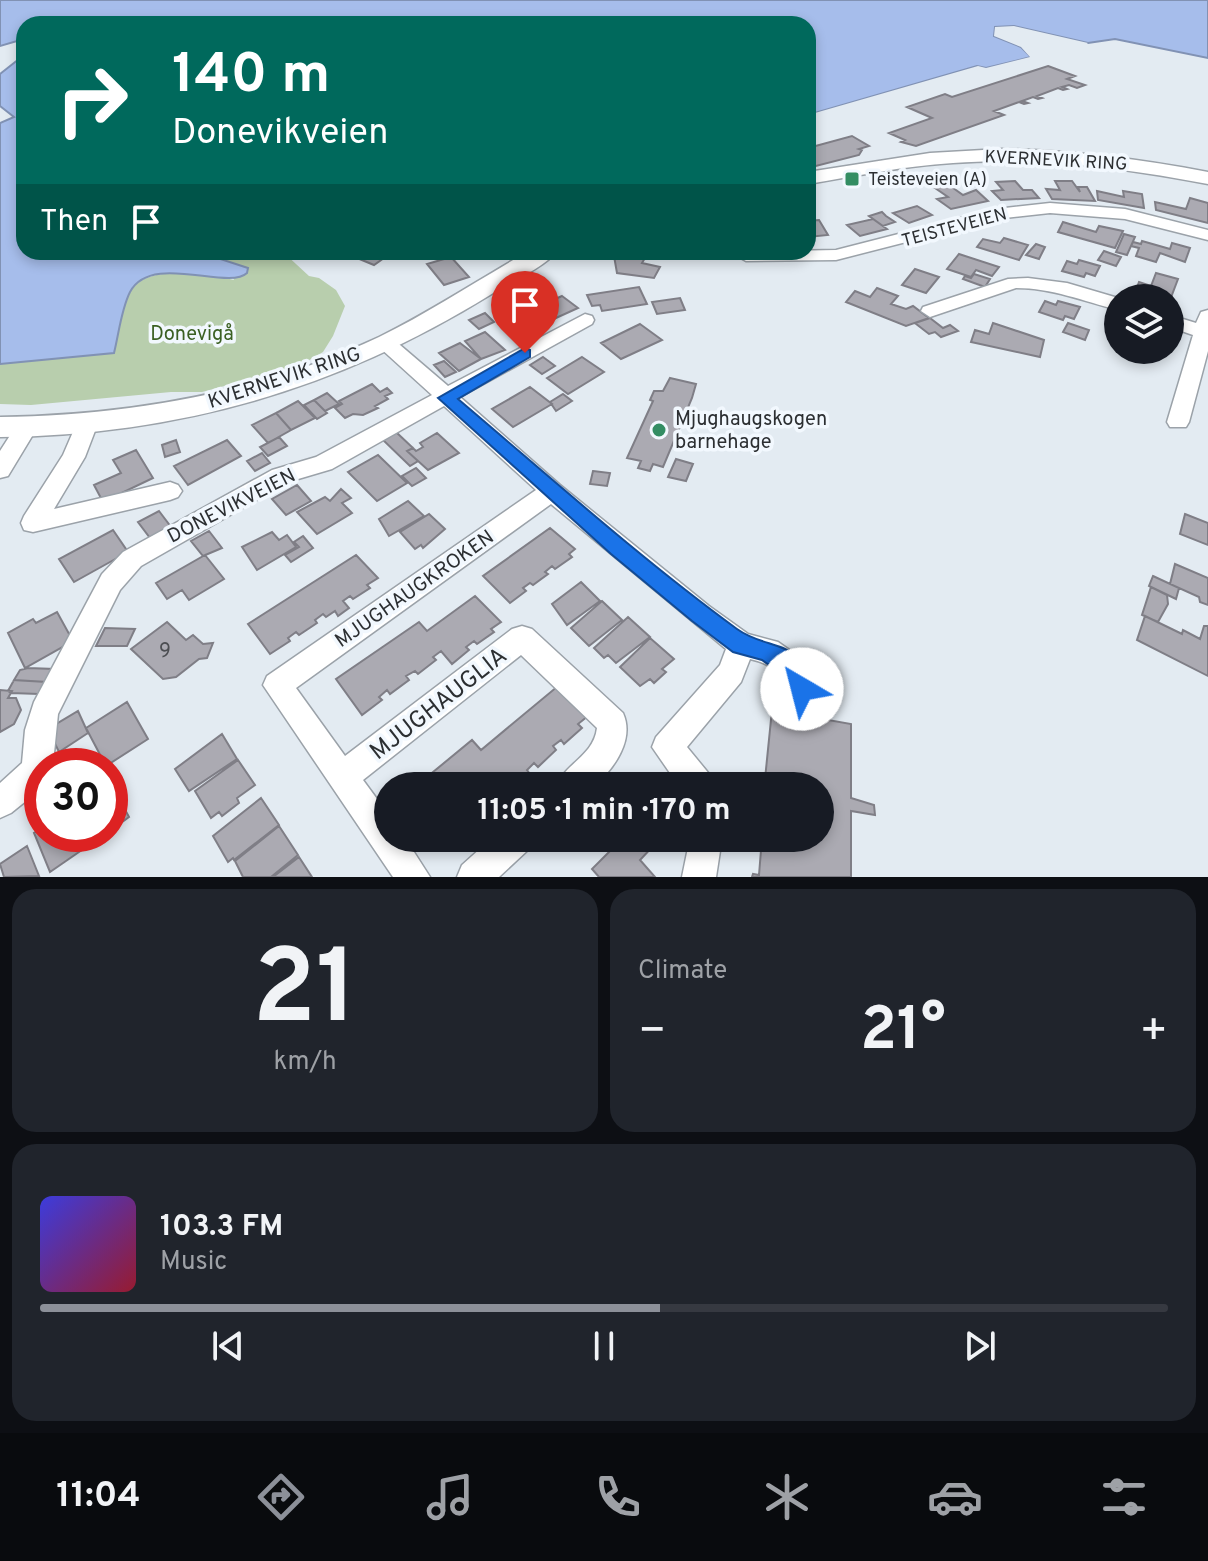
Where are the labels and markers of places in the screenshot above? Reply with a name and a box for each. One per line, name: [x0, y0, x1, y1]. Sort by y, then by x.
place label: Teisteveien (A): [868, 169, 987, 192]
marker: Teisteveien (A): [843, 170, 861, 188]
pin: [491, 271, 559, 353]
place label: Mjughaugskogen barnehage: [675, 407, 827, 456]
marker: Mjughaugskogen barnehage: [650, 421, 668, 439]

